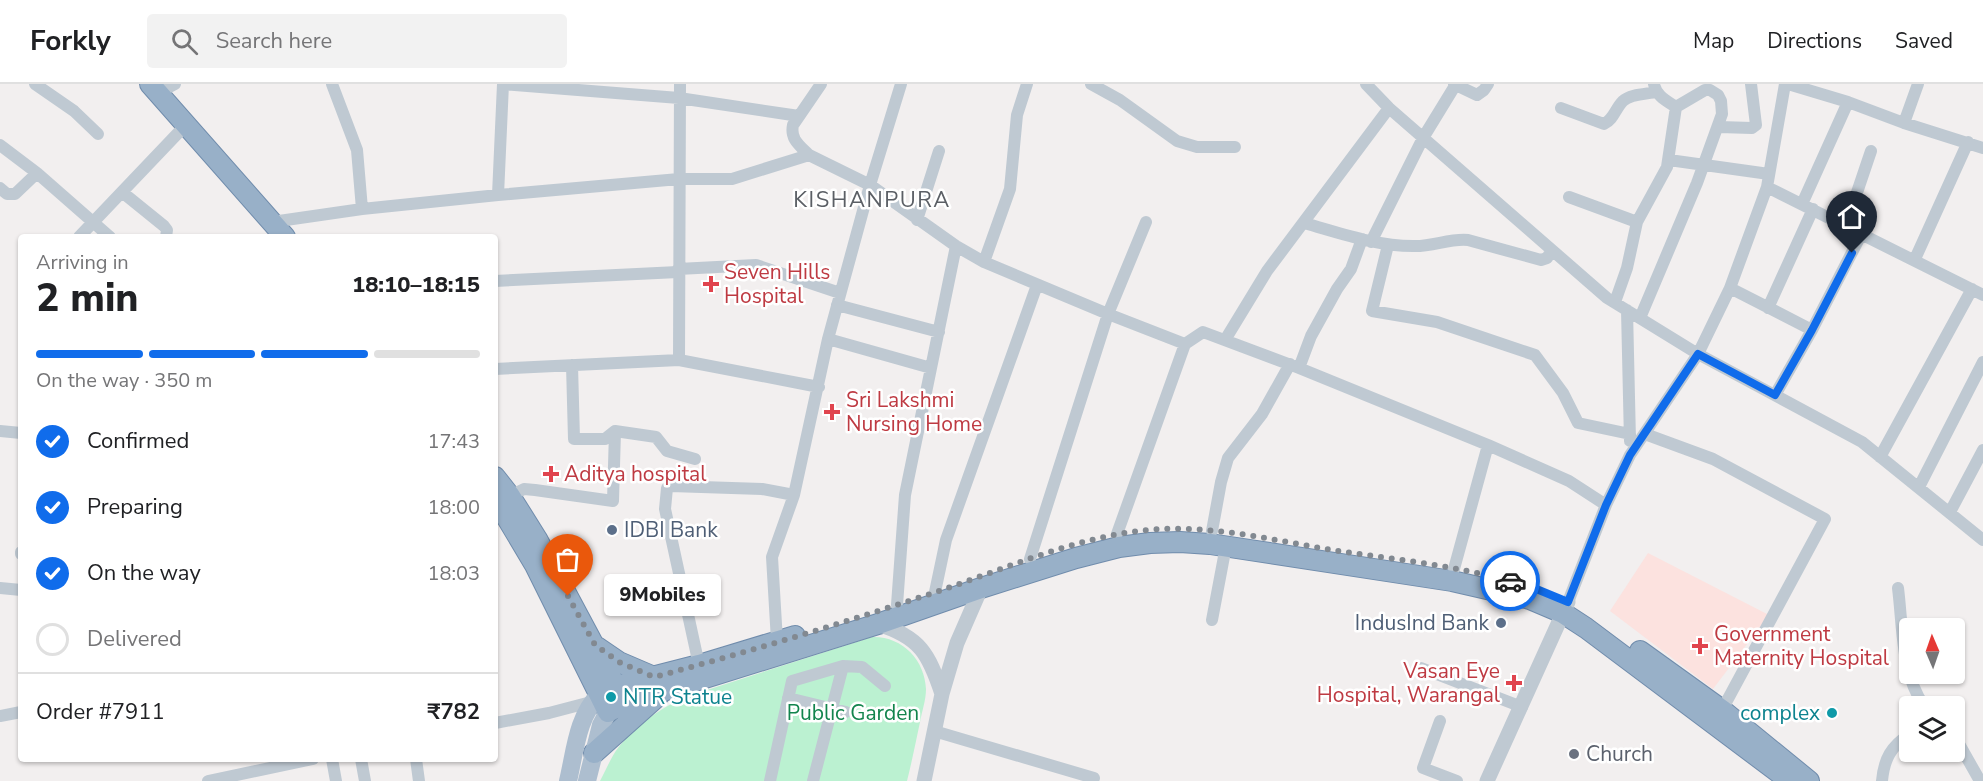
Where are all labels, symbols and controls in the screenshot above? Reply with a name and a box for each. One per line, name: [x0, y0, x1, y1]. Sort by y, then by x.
search box: [147, 14, 567, 68]
text: Forkly: [30, 22, 111, 60]
icon: search: [168, 25, 201, 58]
text: Search here: [216, 26, 332, 56]
text: Map: [1693, 27, 1734, 55]
text: Directions: [1767, 27, 1862, 55]
text: Saved: [1895, 27, 1953, 55]
district label: KISHANPURA: [793, 185, 951, 215]
pin: [1826, 191, 1877, 253]
icon: home: [1835, 200, 1868, 233]
text: Arriving in: [36, 249, 129, 276]
place label: Seven Hills Hospital: [724, 258, 830, 310]
text: 18:10–18:15: [352, 270, 480, 300]
text: 2 min: [36, 272, 139, 325]
marker: Seven Hills Hospital: [702, 275, 720, 293]
text: On the way · 350 m: [36, 367, 212, 394]
place label: Sri Lakshmi Nursing Home: [846, 386, 982, 438]
marker: Sri Lakshmi Nursing Home: [823, 403, 841, 421]
icon: check: [36, 425, 69, 458]
text: Confirmed: [87, 426, 189, 456]
text: 17:43: [427, 428, 480, 455]
place label: Aditya hospital: [564, 460, 707, 488]
marker: Aditya hospital: [542, 465, 560, 483]
icon: check: [36, 491, 69, 524]
text: Preparing: [87, 492, 183, 522]
text: 18:00: [427, 494, 480, 521]
place label: IDBI Bank: [624, 516, 718, 544]
marker: IDBI Bank: [605, 523, 619, 537]
pin: [542, 534, 593, 596]
icon: bag: [551, 543, 584, 576]
courier: [1480, 551, 1540, 611]
icon: check: [36, 557, 69, 590]
text: On the way: [87, 558, 201, 588]
text: 18:03: [427, 560, 480, 587]
icon: car: [1494, 565, 1527, 598]
callout: 9Mobiles: [604, 575, 721, 617]
text: 9Mobiles: [619, 581, 706, 608]
place label: IndusInd Bank: [1355, 609, 1489, 637]
marker: IndusInd Bank: [1494, 616, 1508, 630]
north arrow: [1899, 618, 1965, 684]
map controls: [1899, 618, 1965, 762]
place label: Government Maternity Hospital: [1714, 620, 1890, 672]
text: Delivered: [87, 624, 182, 654]
marker: Government Maternity Hospital: [1691, 637, 1709, 655]
place label: Vasan Eye Hospital, Warangal: [1317, 657, 1501, 709]
marker: Vasan Eye Hospital, Warangal: [1505, 674, 1523, 692]
place label: NTR Statue: [623, 683, 732, 711]
marker: NTR Statue: [604, 690, 618, 704]
button: layers: [1899, 696, 1965, 762]
text: Order #7911: [36, 697, 165, 727]
text: ₹782: [427, 697, 480, 727]
park label: Public Garden: [787, 699, 919, 727]
place label: complex: [1740, 699, 1820, 727]
marker: complex: [1825, 706, 1839, 720]
place label: Church: [1586, 740, 1653, 768]
marker: Church: [1567, 747, 1581, 761]

